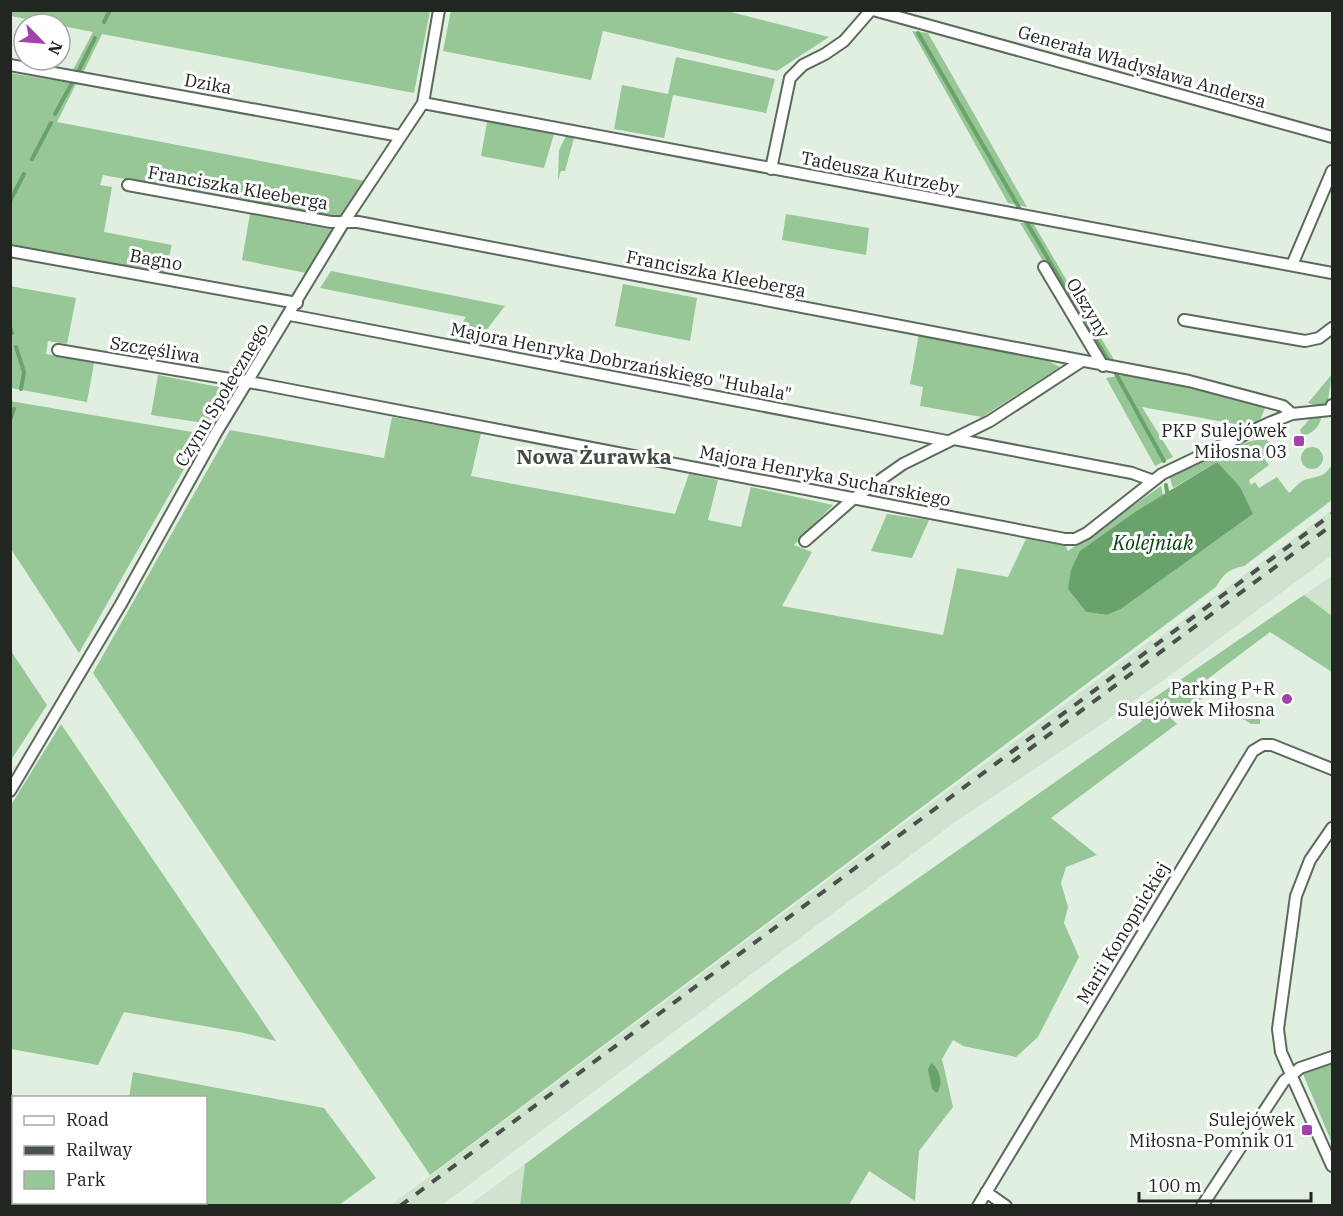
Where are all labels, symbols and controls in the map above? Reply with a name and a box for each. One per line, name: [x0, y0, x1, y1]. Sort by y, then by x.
north arrow: [12, 12, 72, 72]
street label: Generała Władysława Andersa: [1015, 20, 1269, 113]
text: N: [44, 38, 67, 58]
street label: Dzika: [183, 68, 234, 99]
street label: Tadeusza Kutrzeby: [799, 146, 962, 199]
street label: Franciszka Kleeberga: [146, 160, 330, 215]
street label: Bagno: [128, 244, 184, 275]
street label: Franciszka Kleeberga: [624, 245, 808, 302]
street label: Olszyny: [1061, 273, 1116, 342]
street label: Majora Henryka Dobrzańskiego "Hubala": [449, 317, 794, 406]
street label: Czynu Społecznego: [170, 319, 274, 471]
street label: Szczęśliwa: [108, 331, 202, 368]
place label: PKP Sulejówek Miłosna 03: [1161, 419, 1287, 463]
marker: PKP Sulejówek Miłosna 03: [1292, 434, 1306, 448]
street label: Majora Henryka Sucharskiego: [697, 440, 953, 511]
district label: Nowa Żurawka: [516, 442, 672, 470]
water label: Kolejniak: [1111, 529, 1194, 556]
place label: Parking P+R Sulejówek Miłosna: [1117, 677, 1275, 721]
marker: Parking P+R Sulejówek Miłosna: [1280, 692, 1294, 706]
street label: Marii Konopnickiej: [1071, 857, 1174, 1008]
legend: [12, 1096, 207, 1204]
text: Road: [66, 1108, 109, 1131]
place label: Sulejówek Miłosna-Pomnik 01: [1129, 1108, 1295, 1152]
marker: Sulejówek Miłosna-Pomnik 01: [1300, 1123, 1314, 1137]
text: Railway: [66, 1138, 132, 1161]
scale bar: [1139, 1165, 1312, 1203]
text: Park: [66, 1168, 106, 1191]
text: 100 m: [1148, 1174, 1202, 1197]

